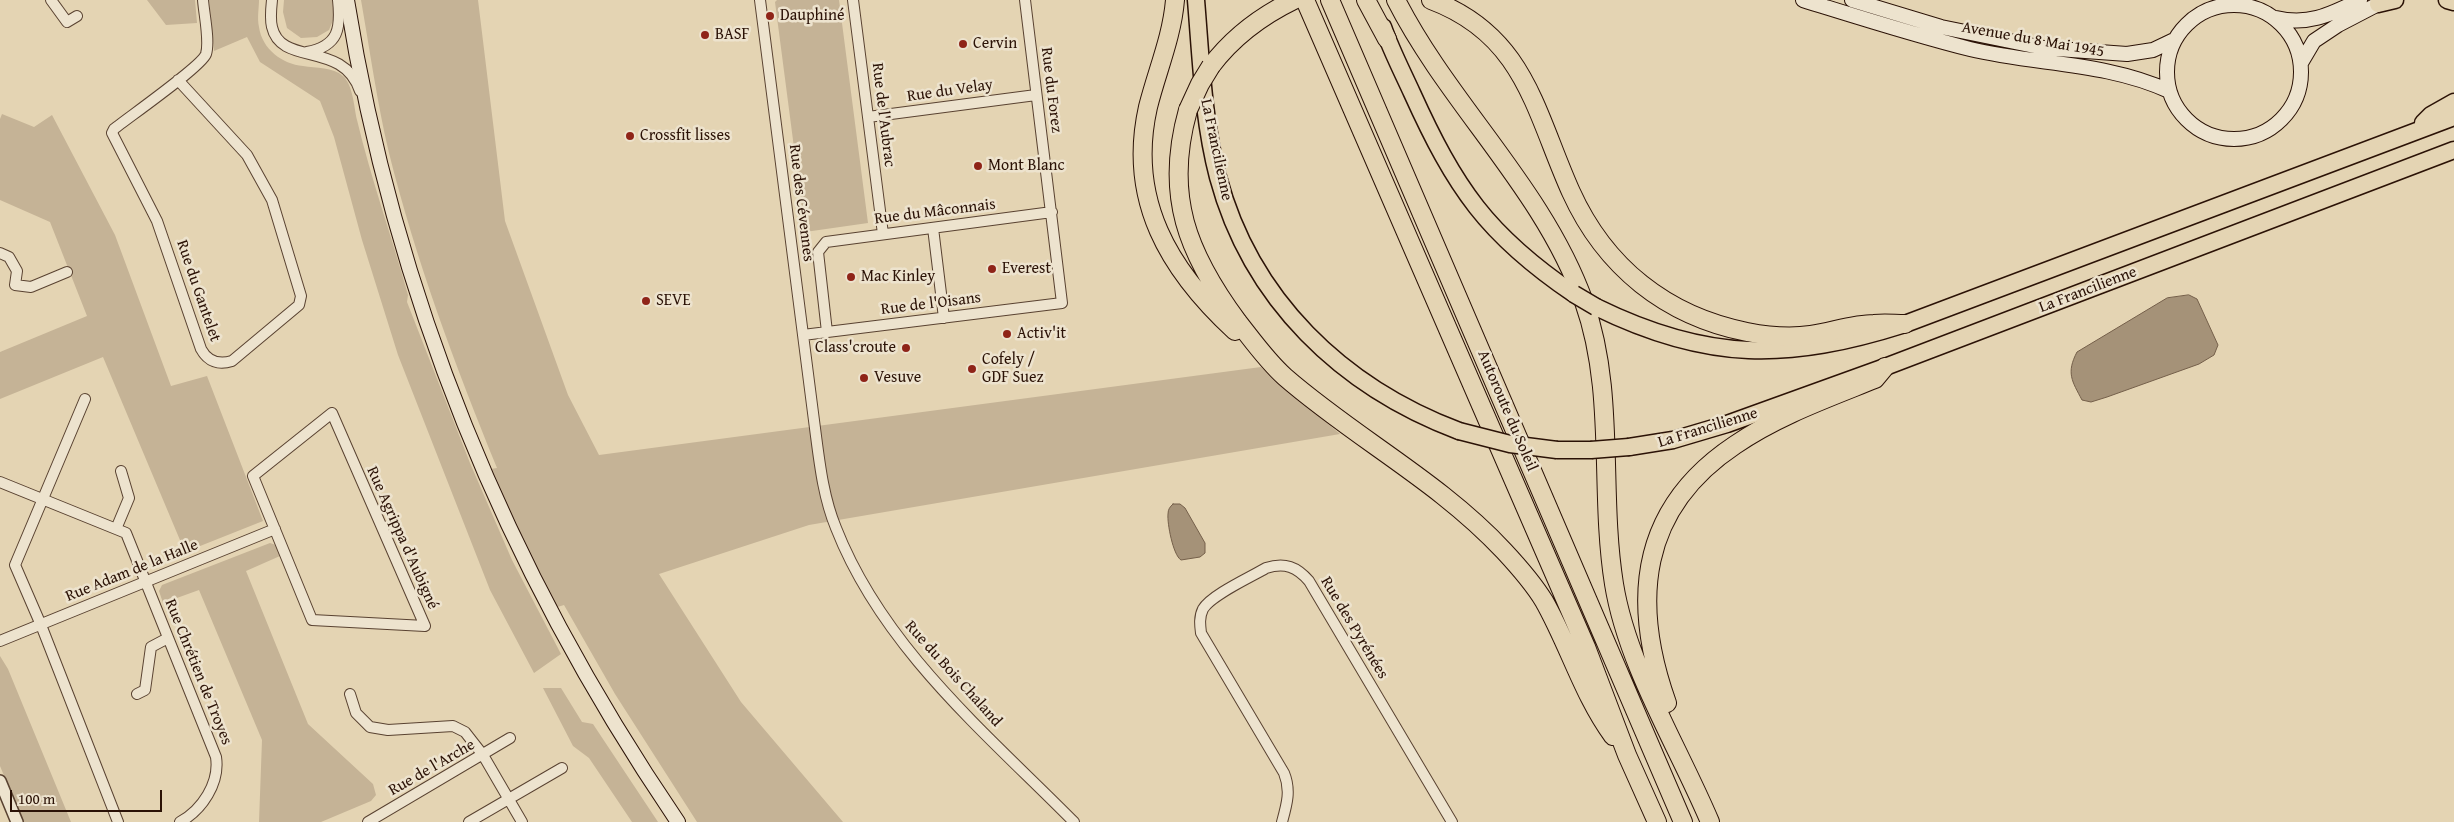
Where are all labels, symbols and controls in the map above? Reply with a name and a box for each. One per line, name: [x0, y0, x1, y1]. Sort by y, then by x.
place label: Dauphiné: [780, 6, 845, 26]
marker: Dauphiné: [764, 10, 776, 22]
street label: Avenue du 8 Mai 1945: [1960, 18, 2106, 62]
place label: BASF: [715, 25, 749, 45]
marker: BASF: [699, 29, 711, 41]
place label: Cervin: [973, 34, 1017, 54]
marker: Cervin: [957, 38, 969, 50]
street label: Rue du Forez: [1036, 46, 1066, 134]
street label: Rue de l'Aubrac: [867, 62, 899, 168]
street label: Rue du Velay: [906, 75, 994, 107]
street label: La Francilienne: [1196, 98, 1236, 202]
place label: Crossfit lisses: [640, 126, 730, 146]
marker: Crossfit lisses: [624, 130, 636, 142]
street label: Rue des Cévennes: [784, 143, 818, 263]
place label: Mont Blanc: [988, 156, 1065, 176]
marker: Mont Blanc: [972, 160, 984, 172]
street label: Rue du Mâconnais: [873, 195, 997, 229]
street label: Rue du Gantelet: [172, 238, 224, 344]
place label: Everest: [1002, 259, 1051, 279]
marker: Everest: [986, 263, 998, 275]
street label: La Francilienne: [2036, 263, 2140, 317]
place label: Mac Kinley: [861, 267, 935, 287]
marker: Mac Kinley: [845, 271, 857, 283]
street label: Rue de l'Oisans: [880, 288, 982, 320]
place label: SEVE: [656, 291, 690, 311]
marker: SEVE: [640, 295, 652, 307]
place label: Activ'it: [1017, 324, 1066, 344]
marker: Activ'it: [1001, 328, 1013, 340]
place label: Class'croute: [815, 338, 896, 358]
marker: Class'croute: [900, 342, 912, 354]
street label: Autoroute du Soleil: [1473, 348, 1541, 474]
place label: Cofely / GDF Suez: [982, 350, 1043, 388]
marker: Cofely / GDF Suez: [966, 363, 978, 375]
place label: Vesuve: [874, 368, 921, 388]
marker: Vesuve: [858, 372, 870, 384]
street label: La Francilienne: [1656, 404, 1760, 452]
street label: Rue Agrippa d'Aubigné: [362, 464, 442, 612]
street label: Rue Adam de la Halle: [63, 536, 201, 606]
street label: Rue des Pyrénées: [1316, 573, 1392, 683]
street label: Rue Chrétien de Troyes: [160, 596, 236, 748]
street label: Rue du Bois Chaland: [900, 617, 1006, 731]
street label: Rue de l'Arche: [385, 736, 479, 800]
scale bar: [12, 780, 165, 812]
text: 100 m: [18, 788, 55, 809]

